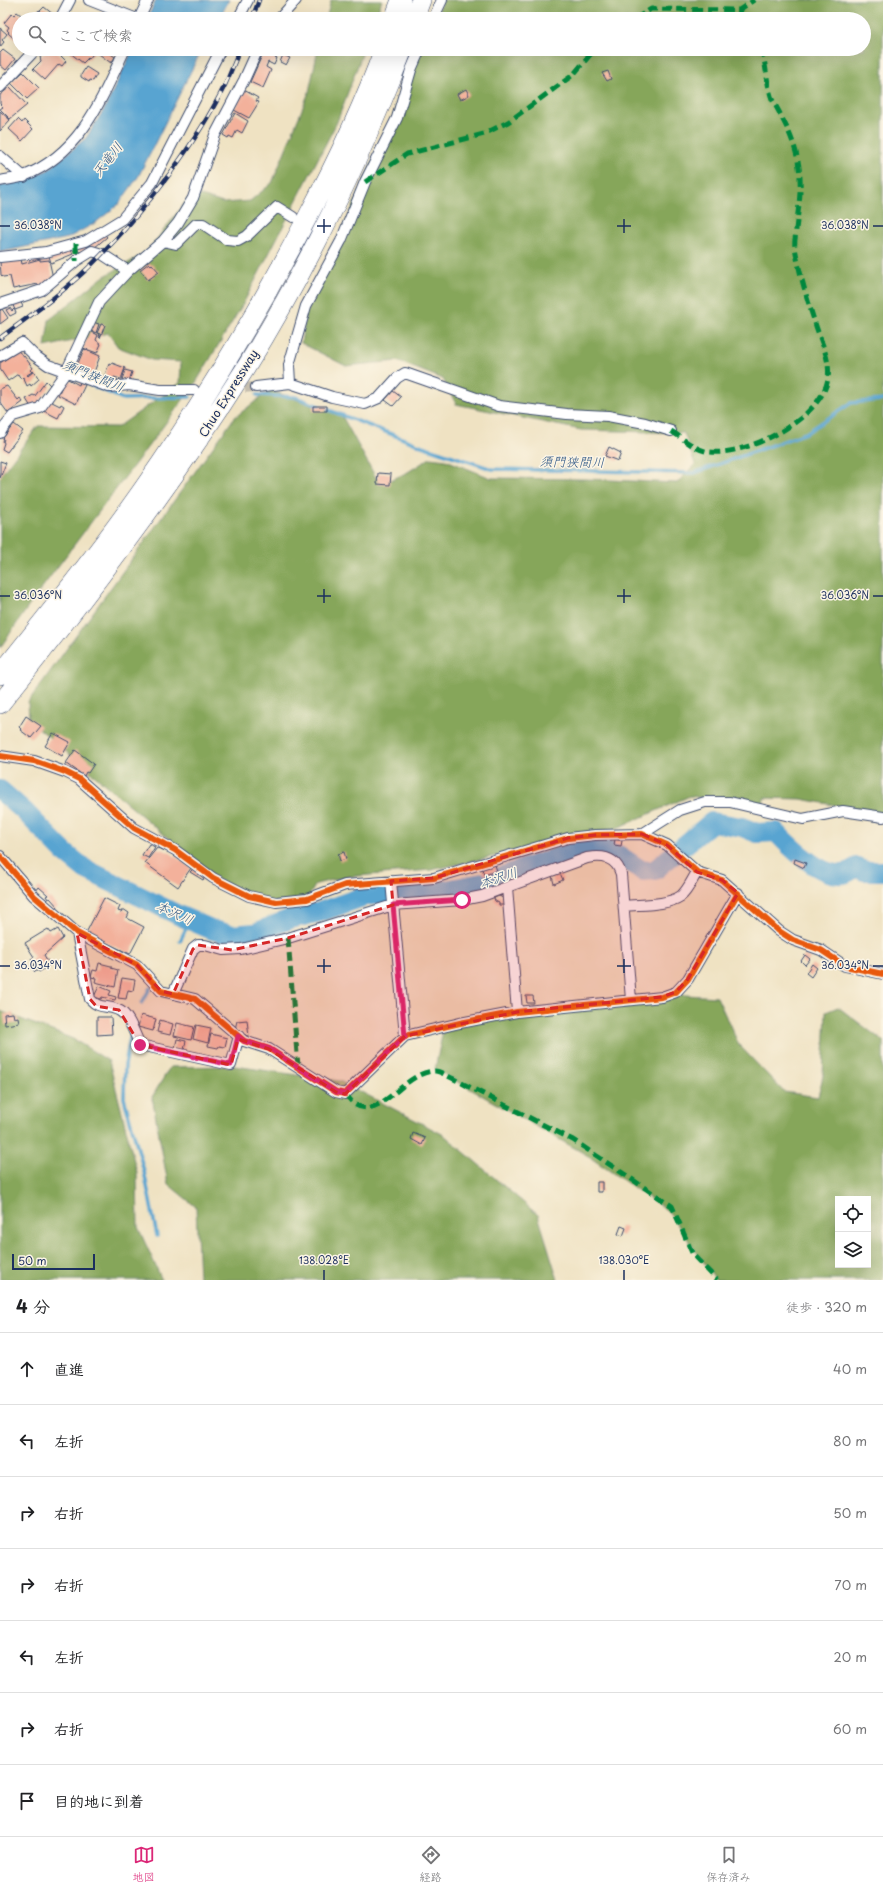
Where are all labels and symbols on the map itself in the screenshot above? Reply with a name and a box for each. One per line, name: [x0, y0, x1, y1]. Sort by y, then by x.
water label: 天竜川: [88, 138, 126, 180]
text: 36.038°N: [14, 217, 62, 232]
text: 36.038°N: [821, 217, 869, 232]
street label: Chuo Expressway: [194, 346, 262, 440]
water label: 須門狭間川: [60, 354, 128, 396]
water label: 須門狭間川: [539, 451, 605, 471]
text: 36.036°N: [14, 587, 62, 602]
text: 36.036°N: [821, 587, 869, 602]
water label: 本沢川: [477, 862, 519, 892]
route start: [453, 891, 471, 909]
water label: 本沢川: [153, 895, 197, 929]
text: 36.034°N: [14, 957, 62, 972]
text: 36.034°N: [821, 957, 869, 972]
route end: [131, 1036, 149, 1054]
scale bar: [12, 1252, 95, 1271]
text: 138.028°E: [299, 1252, 349, 1267]
text: 138.030°E: [599, 1252, 649, 1267]

